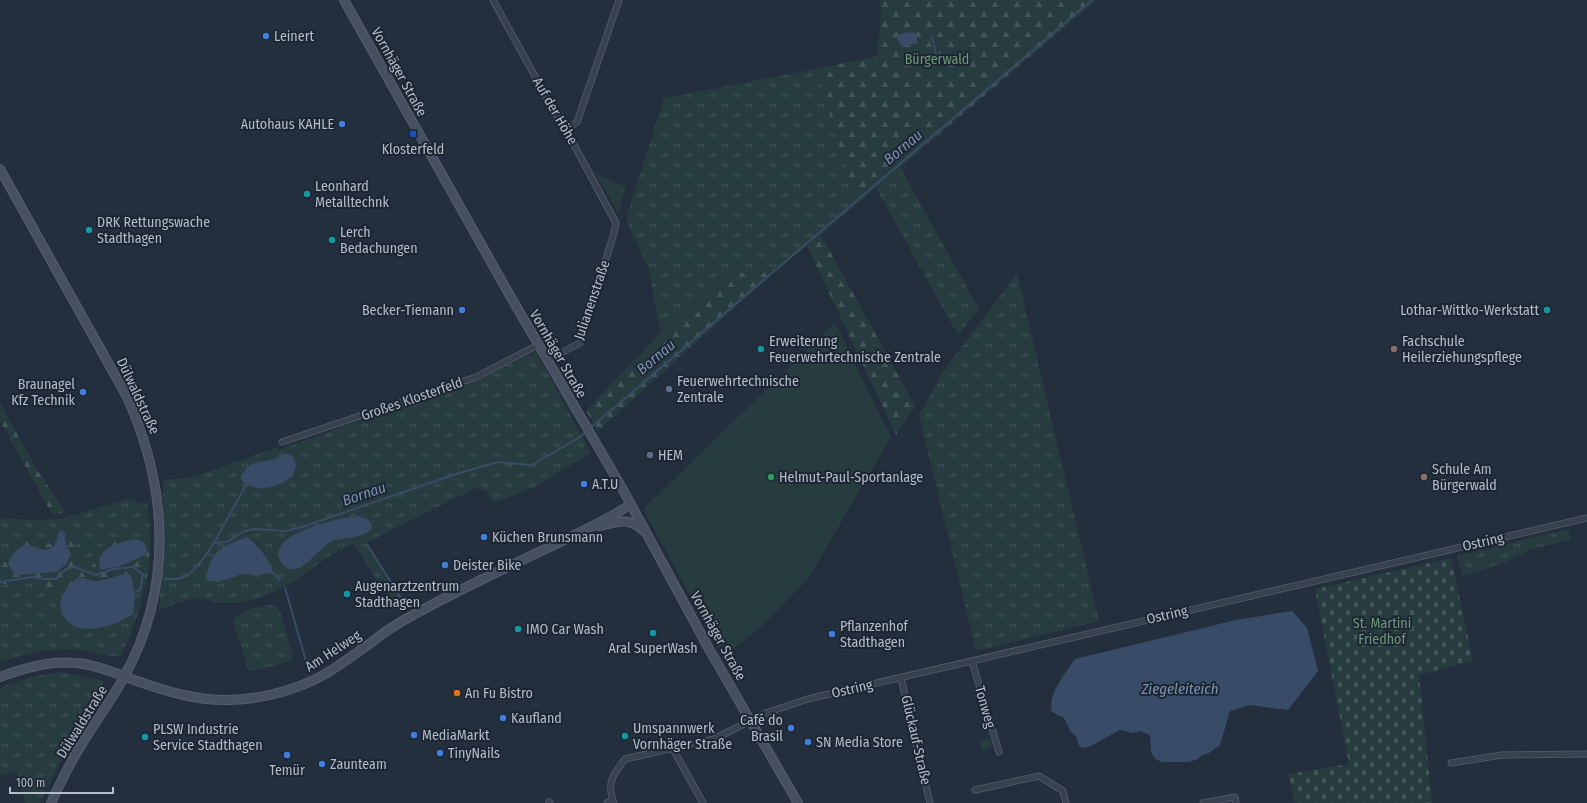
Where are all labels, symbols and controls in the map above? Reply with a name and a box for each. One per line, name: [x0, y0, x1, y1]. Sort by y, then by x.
street label: Vornhäger Straße: [368, 24, 431, 120]
place label: Leinert: [274, 28, 315, 45]
marker: Leinert: [261, 31, 271, 41]
park label: Bürgerwald: [905, 51, 969, 68]
street label: Auf der Höhe: [529, 74, 581, 148]
place label: Autohaus KAHLE: [241, 116, 334, 133]
marker: Autohaus KAHLE: [337, 119, 347, 129]
water label: Bornau: [880, 126, 926, 168]
marker: Klosterfeld: [408, 129, 418, 139]
place label: Klosterfeld: [382, 141, 444, 158]
place label: Leonhard Metalltechnk: [315, 178, 389, 211]
marker: Leonhard Metalltechnk: [302, 189, 312, 199]
place label: DRK Rettungswache Stadthagen: [97, 214, 210, 247]
place label: Lerch Bedachungen: [340, 224, 418, 257]
marker: DRK Rettungswache Stadthagen: [84, 225, 94, 235]
marker: Lerch Bedachungen: [327, 235, 337, 245]
street label: Julianenstraße: [570, 258, 614, 342]
place label: Becker-Tiemann: [362, 302, 454, 319]
place label: Lothar-Wittko-Werkstatt: [1400, 302, 1539, 319]
marker: Becker-Tiemann: [457, 305, 467, 315]
marker: Lothar-Wittko-Werkstatt: [1542, 305, 1552, 315]
street label: Vornhäger Straße: [526, 307, 590, 401]
place label: Erweiterung Feuerwehrtechnische Zentrale: [769, 333, 941, 366]
place label: Fachschule Heilerziehungspflege: [1402, 333, 1522, 366]
water label: Bornau: [633, 336, 679, 378]
marker: Erweiterung Feuerwehrtechnische Zentrale: [756, 344, 766, 354]
marker: Fachschule Heilerziehungspflege: [1389, 344, 1399, 354]
street label: Dülwaldstraße: [113, 355, 163, 437]
place label: Feuerwehrtechnische Zentrale: [677, 373, 799, 406]
street label: Großes Klosterfeld: [359, 374, 465, 424]
place label: Braunagel Kfz Technik: [11, 376, 75, 409]
marker: Feuerwehrtechnische Zentrale: [664, 384, 674, 394]
marker: Braunagel Kfz Technik: [78, 387, 88, 397]
place label: HEM: [658, 447, 683, 464]
marker: HEM: [645, 450, 655, 460]
place label: Schule Am Bürgerwald: [1432, 461, 1497, 494]
place label: Helmut-Paul-Sportanlage: [779, 469, 923, 486]
marker: Helmut-Paul-Sportanlage: [766, 472, 776, 482]
marker: Schule Am Bürgerwald: [1419, 472, 1429, 482]
place label: A.T.U: [592, 476, 618, 493]
water label: Bornau: [340, 478, 388, 510]
marker: A.T.U: [579, 479, 589, 489]
place label: Küchen Brunsmann: [492, 529, 603, 546]
street label: Ostring: [1461, 529, 1506, 555]
marker: Küchen Brunsmann: [479, 532, 489, 542]
place label: Deister Bike: [453, 557, 522, 574]
marker: Deister Bike: [440, 560, 450, 570]
place label: Augenarztzentrum Stadthagen: [355, 578, 459, 611]
street label: Vornhäger Straße: [687, 588, 750, 684]
marker: Augenarztzentrum Stadthagen: [342, 589, 352, 599]
street label: Ostring: [1145, 602, 1190, 628]
park label: St. Martini Friedhof: [1353, 615, 1411, 648]
place label: Pflanzenhof Stadthagen: [840, 618, 910, 651]
place label: IMO Car Wash: [526, 621, 604, 638]
marker: IMO Car Wash: [513, 624, 523, 634]
street label: Am Helweg: [302, 626, 364, 675]
marker: Aral SuperWash: [648, 628, 658, 638]
marker: Pflanzenhof Stadthagen: [827, 629, 837, 639]
place label: Aral SuperWash: [608, 640, 698, 657]
street label: Ostring: [830, 676, 875, 702]
water label: Ziegeleiteich: [1140, 680, 1219, 698]
street label: Dülwaldstraße: [53, 683, 111, 761]
street label: Tonweg: [971, 684, 999, 730]
place label: An Fu Bistro: [465, 685, 533, 702]
marker: An Fu Bistro: [452, 688, 462, 698]
street label: Glückauf-Straße: [897, 694, 935, 787]
place label: Kaufland: [511, 710, 562, 727]
place label: Café do Brasil: [740, 712, 783, 745]
marker: Kaufland: [498, 713, 508, 723]
place label: Umspannwerk Vornhäger Straße: [633, 720, 732, 753]
place label: PLSW Industrie Service Stadthagen: [153, 721, 263, 754]
marker: Café do Brasil: [786, 723, 796, 733]
place label: MediaMarkt: [422, 727, 490, 744]
marker: MediaMarkt: [409, 730, 419, 740]
marker: Umspannwerk Vornhäger Straße: [620, 731, 630, 741]
marker: PLSW Industrie Service Stadthagen: [140, 732, 150, 742]
place label: SN Media Store: [816, 734, 903, 751]
marker: SN Media Store: [803, 737, 813, 747]
place label: TinyNails: [448, 745, 500, 762]
marker: TinyNails: [435, 748, 445, 758]
marker: Temür: [282, 750, 292, 760]
place label: Zaunteam: [330, 756, 387, 773]
marker: Zaunteam: [317, 759, 327, 769]
place label: Temür: [269, 762, 305, 779]
scale bar: [10, 769, 113, 795]
text: 100 m: [16, 776, 45, 790]

